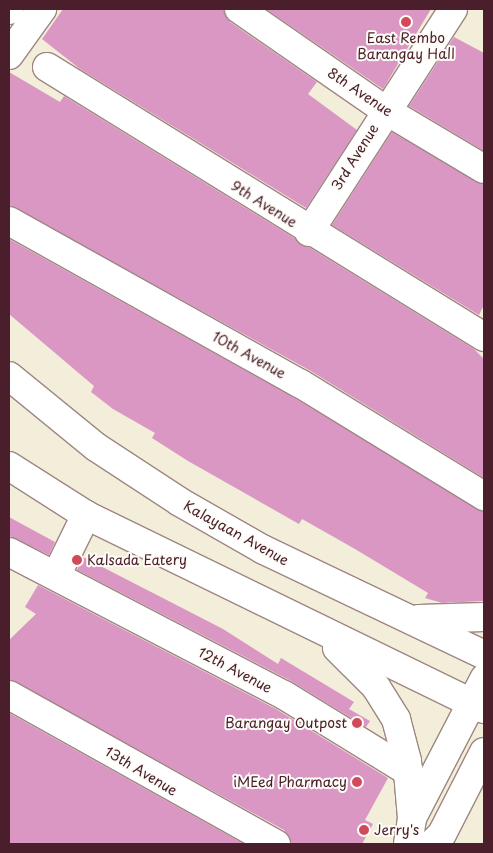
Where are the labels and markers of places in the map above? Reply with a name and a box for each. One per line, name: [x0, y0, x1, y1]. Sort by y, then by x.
marker: East Rembo Barangay Hall: [400, 16, 412, 28]
place label: East Rembo Barangay Hall: [357, 30, 455, 62]
place label: Kalsada Eatery: [87, 552, 189, 568]
marker: Kalsada Eatery: [71, 554, 83, 566]
place label: Barangay Outpost: [224, 715, 347, 731]
marker: Barangay Outpost: [351, 717, 363, 729]
place label: iMEed Pharmacy: [232, 774, 347, 790]
marker: iMEed Pharmacy: [351, 776, 363, 788]
place label: Jerry's: [374, 822, 419, 838]
marker: Jerry's: [358, 824, 370, 836]

